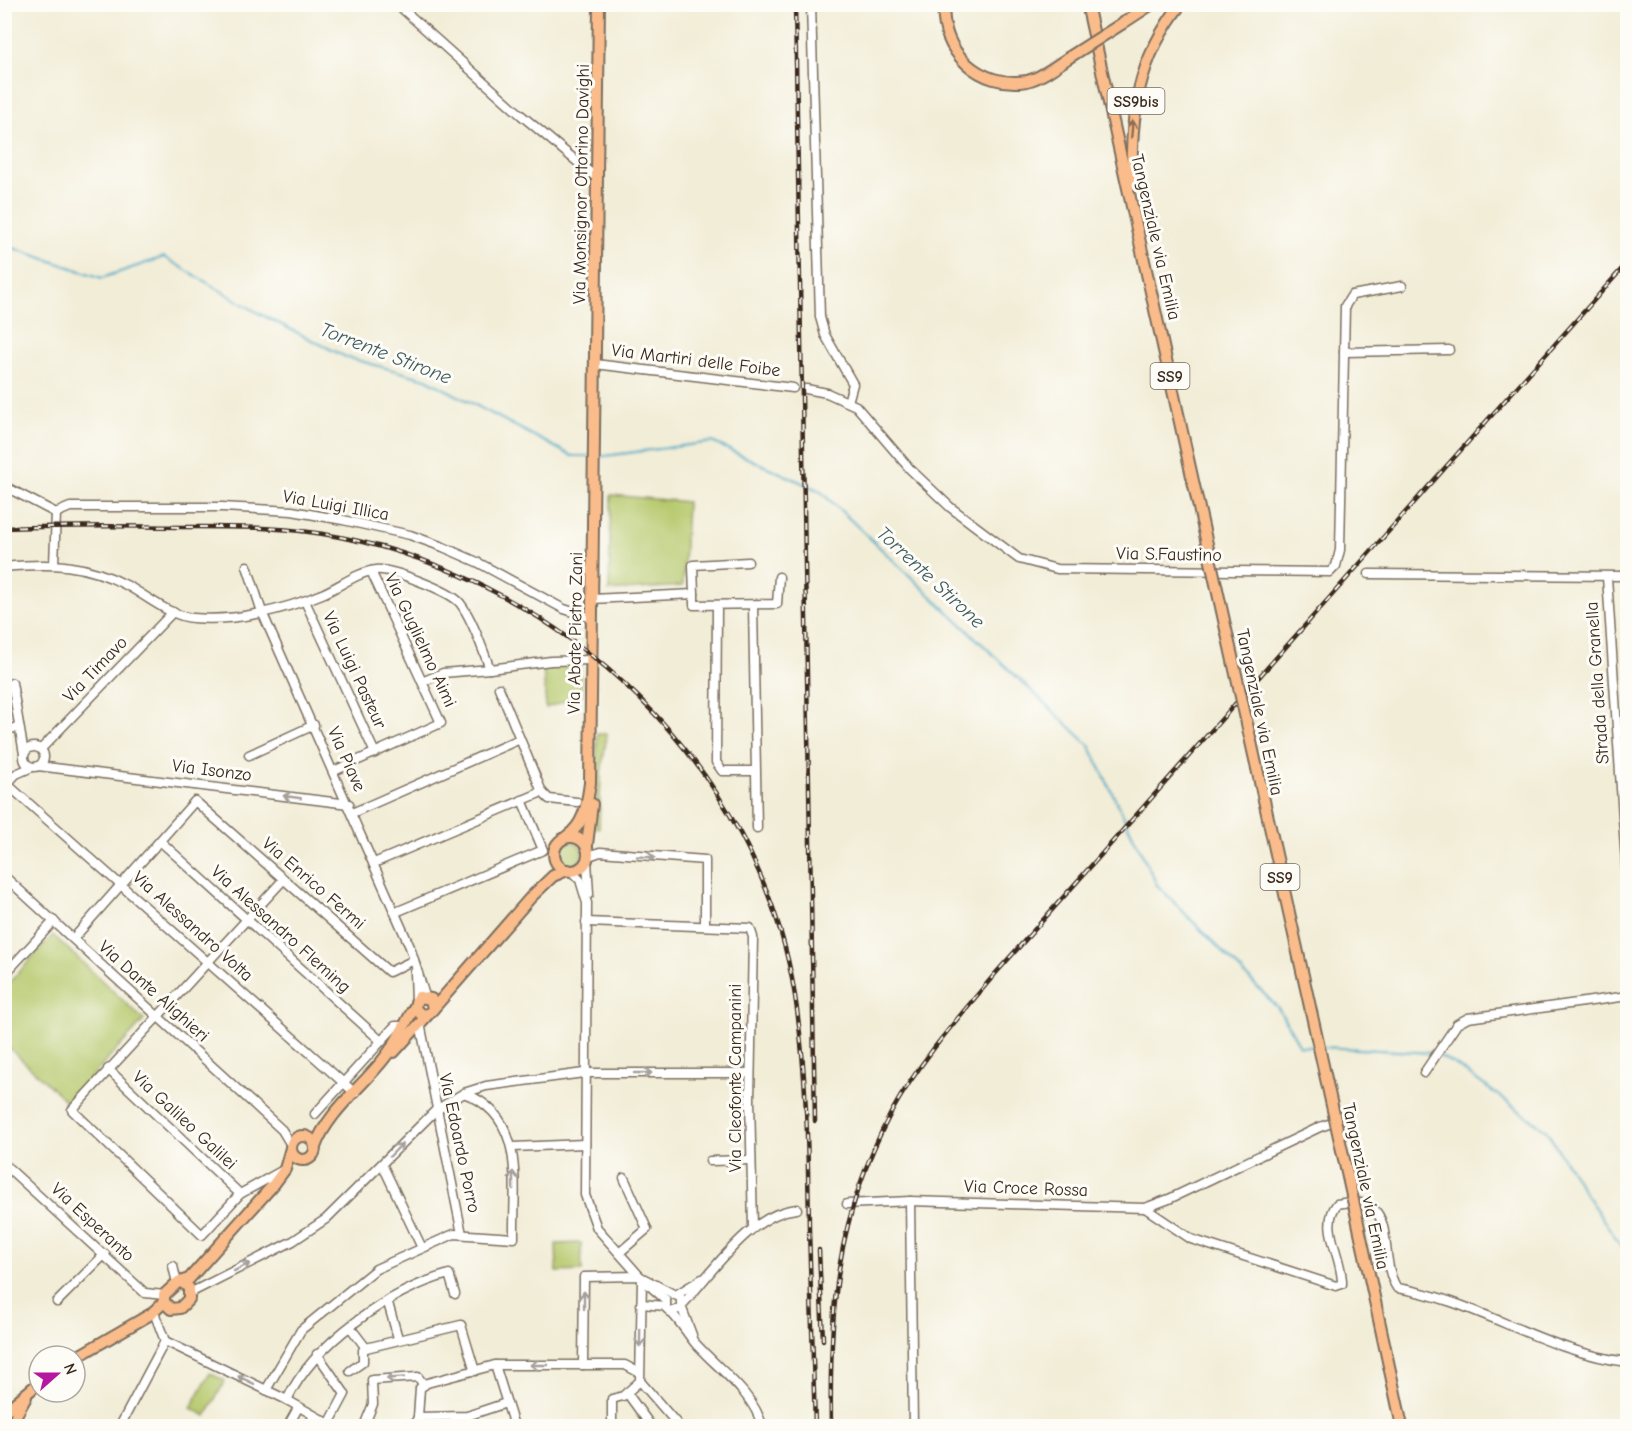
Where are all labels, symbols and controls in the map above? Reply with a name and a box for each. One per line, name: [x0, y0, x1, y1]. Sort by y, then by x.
street label: Via Monsignor Ottorino Davighi: [569, 64, 594, 304]
road number: SS9bis: [1108, 88, 1164, 114]
one-way arrow: [1127, 120, 1138, 140]
street label: Tangenziale via Emilia: [1126, 152, 1185, 322]
water label: Torrente Stirone: [317, 318, 455, 389]
street label: Via Martiri delle Foibe: [610, 340, 782, 381]
road number: SS9: [1150, 363, 1190, 389]
street label: Via Luigi Illica: [281, 486, 391, 525]
water label: Torrente Stirone: [872, 522, 989, 633]
street label: Via S.Faustino: [1116, 543, 1222, 566]
street label: Via Abate Pietro Zani: [564, 552, 587, 714]
street label: Via Guglielmo Aimi: [380, 570, 461, 711]
street label: Strada della Granella: [1581, 601, 1614, 765]
street label: Via Luigi Pasteur: [318, 608, 391, 733]
street label: Tangenziale via Emilia: [1232, 627, 1287, 797]
street label: Via Timavo: [59, 632, 132, 707]
street label: Via Piave: [323, 724, 370, 795]
street label: Via Isonzo: [171, 755, 253, 786]
one-way arrow: [283, 791, 303, 802]
street label: Via Enrico Fermi: [258, 833, 370, 934]
one-way arrow: [636, 851, 656, 862]
street label: Via Alessandro Fleming: [207, 861, 355, 998]
road number: SS9: [1260, 864, 1300, 890]
street label: Via Alessandro Volta: [128, 867, 257, 986]
street label: Via Dante Alighieri: [94, 936, 213, 1046]
street label: Via Cleofonte Campanini: [725, 984, 746, 1172]
street label: Via Galileo Galilei: [128, 1067, 241, 1174]
one-way arrow: [632, 1067, 652, 1079]
street label: Via Edoardo Porro: [434, 1071, 485, 1215]
street label: Tangenziale via Emilia: [1338, 1101, 1393, 1271]
one-way arrow: [389, 1142, 403, 1157]
one-way arrow: [507, 1170, 519, 1190]
street label: Via Croce Rossa: [964, 1176, 1088, 1201]
street label: Via Esperanto: [47, 1178, 139, 1266]
one-way arrow: [233, 1261, 251, 1272]
one-way arrow: [578, 1290, 590, 1310]
one-way arrow: [635, 1328, 646, 1348]
north arrow: [27, 1344, 87, 1404]
one-way arrow: [530, 1359, 550, 1371]
text: N: [60, 1361, 80, 1377]
one-way arrow: [386, 1373, 406, 1384]
one-way arrow: [238, 1374, 256, 1386]

